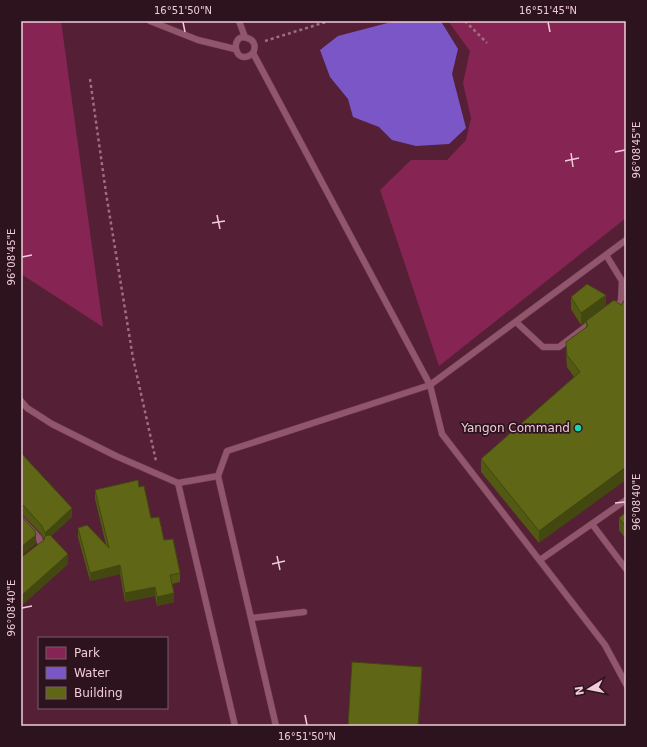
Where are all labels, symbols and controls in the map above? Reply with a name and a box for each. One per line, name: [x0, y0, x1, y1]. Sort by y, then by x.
text: 16°51'50"N: [154, 5, 212, 16]
text: 16°51'45"N: [519, 5, 577, 16]
text: 96°08'45"E: [631, 122, 642, 178]
text: 96°08'45"E: [6, 229, 17, 285]
place label: Yangon Command: [460, 421, 570, 435]
marker: Yangon Command: [573, 423, 583, 433]
text: 96°08'40"E: [631, 474, 642, 530]
text: 96°08'40"E: [6, 580, 17, 636]
legend: [38, 637, 168, 709]
text: Park: [74, 646, 100, 660]
text: Water: [74, 666, 110, 680]
north arrow: [569, 669, 609, 709]
text: N: [572, 685, 587, 696]
text: Building: [74, 686, 123, 700]
text: 16°51'50"N: [278, 731, 336, 742]

